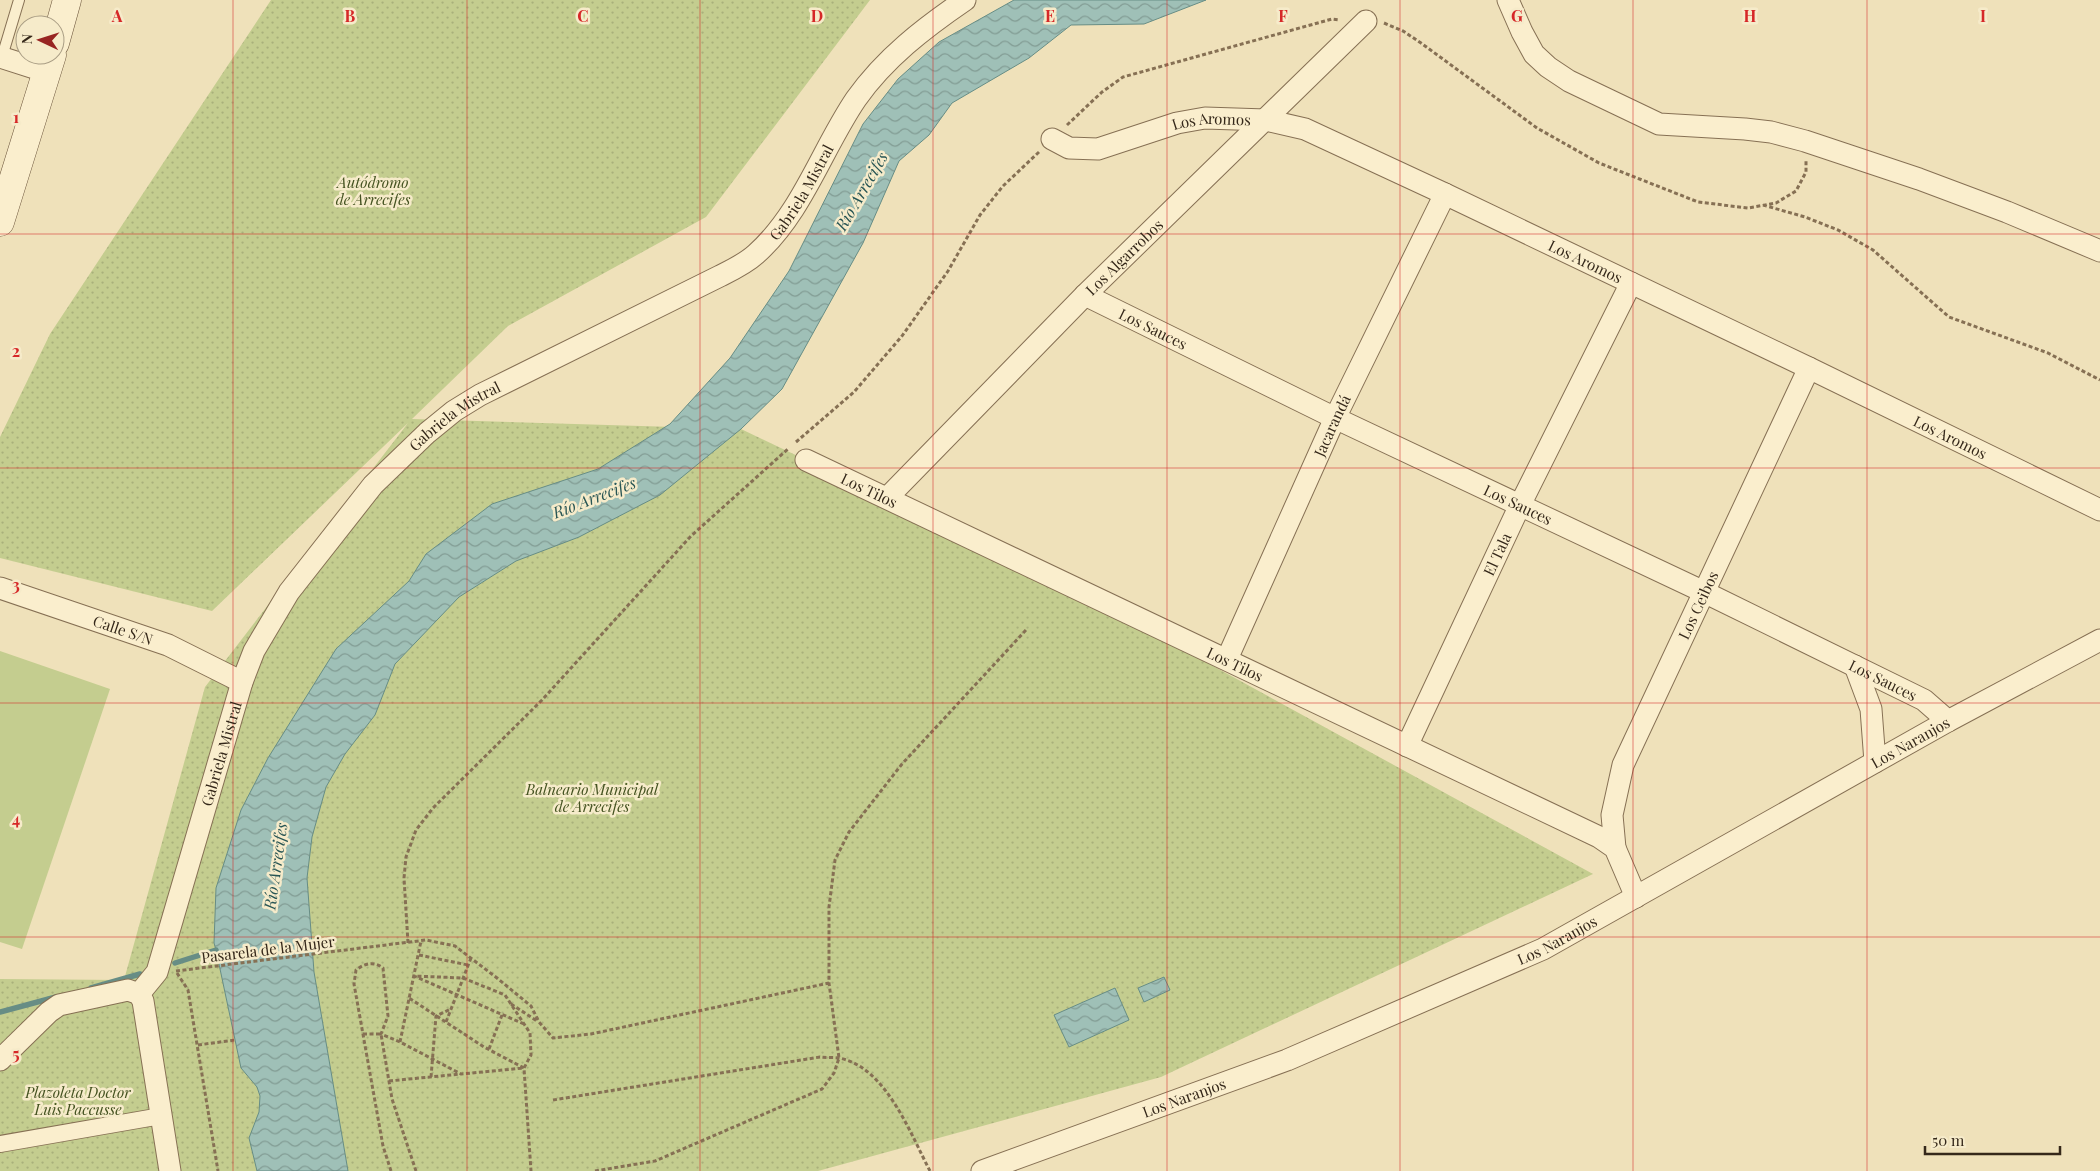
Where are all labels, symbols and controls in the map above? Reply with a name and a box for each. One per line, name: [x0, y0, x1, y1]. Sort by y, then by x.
text: A: [111, 5, 123, 26]
text: B: [345, 5, 356, 26]
text: C: [577, 5, 589, 26]
text: D: [811, 5, 823, 26]
text: E: [1045, 5, 1055, 26]
text: F: [1278, 5, 1288, 26]
text: G: [1511, 5, 1523, 26]
text: H: [1744, 5, 1757, 26]
text: I: [1980, 5, 1986, 26]
north arrow: [15, 15, 65, 65]
text: N: [17, 33, 36, 45]
text: 1: [13, 106, 19, 127]
street label: Los Aromos: [1169, 108, 1251, 134]
street label: Gabriela Mistral: [764, 141, 838, 244]
water label: Río Arrecifes: [830, 148, 892, 235]
park label: Autódromo de Arrecifes: [335, 172, 411, 209]
street label: Los Algarrobos: [1081, 215, 1167, 299]
street label: Los Aromos: [1545, 235, 1626, 287]
street label: Los Sauces: [1116, 303, 1191, 354]
text: 2: [12, 340, 20, 361]
street label: Gabriela Mistral: [404, 377, 504, 455]
street label: Jacarandá: [1309, 391, 1355, 461]
street label: Los Aromos: [1910, 411, 1990, 463]
street label: Los Tilos: [838, 468, 901, 512]
water label: Río Arrecifes: [549, 472, 639, 523]
street label: Los Sauces: [1481, 480, 1556, 529]
street label: El Tala: [1478, 529, 1516, 579]
street label: Los Ceibos: [1673, 568, 1723, 642]
text: 3: [12, 574, 20, 595]
street label: Calle S/N: [91, 610, 156, 649]
street label: Los Tilos: [1204, 642, 1266, 686]
street label: Los Sauces: [1846, 655, 1920, 705]
street label: Gabriela Mistral: [196, 699, 246, 808]
street label: Los Naranjos: [1867, 712, 1953, 772]
park label: Balneario Municipal de Arrecifes: [525, 779, 659, 816]
text: 4: [12, 808, 20, 829]
water label: Río Arrecifes: [258, 821, 291, 912]
street label: Los Naranjos: [1514, 911, 1600, 969]
street label: Pasarela de la Mujer: [200, 931, 336, 967]
text: 5: [12, 1043, 20, 1064]
street label: Los Naranjos: [1140, 1073, 1229, 1122]
park label: Plazoleta Doctor Luis Paccusse: [24, 1082, 131, 1119]
scale bar: [1925, 1124, 2060, 1156]
text: 50 m: [1932, 1130, 1965, 1150]

